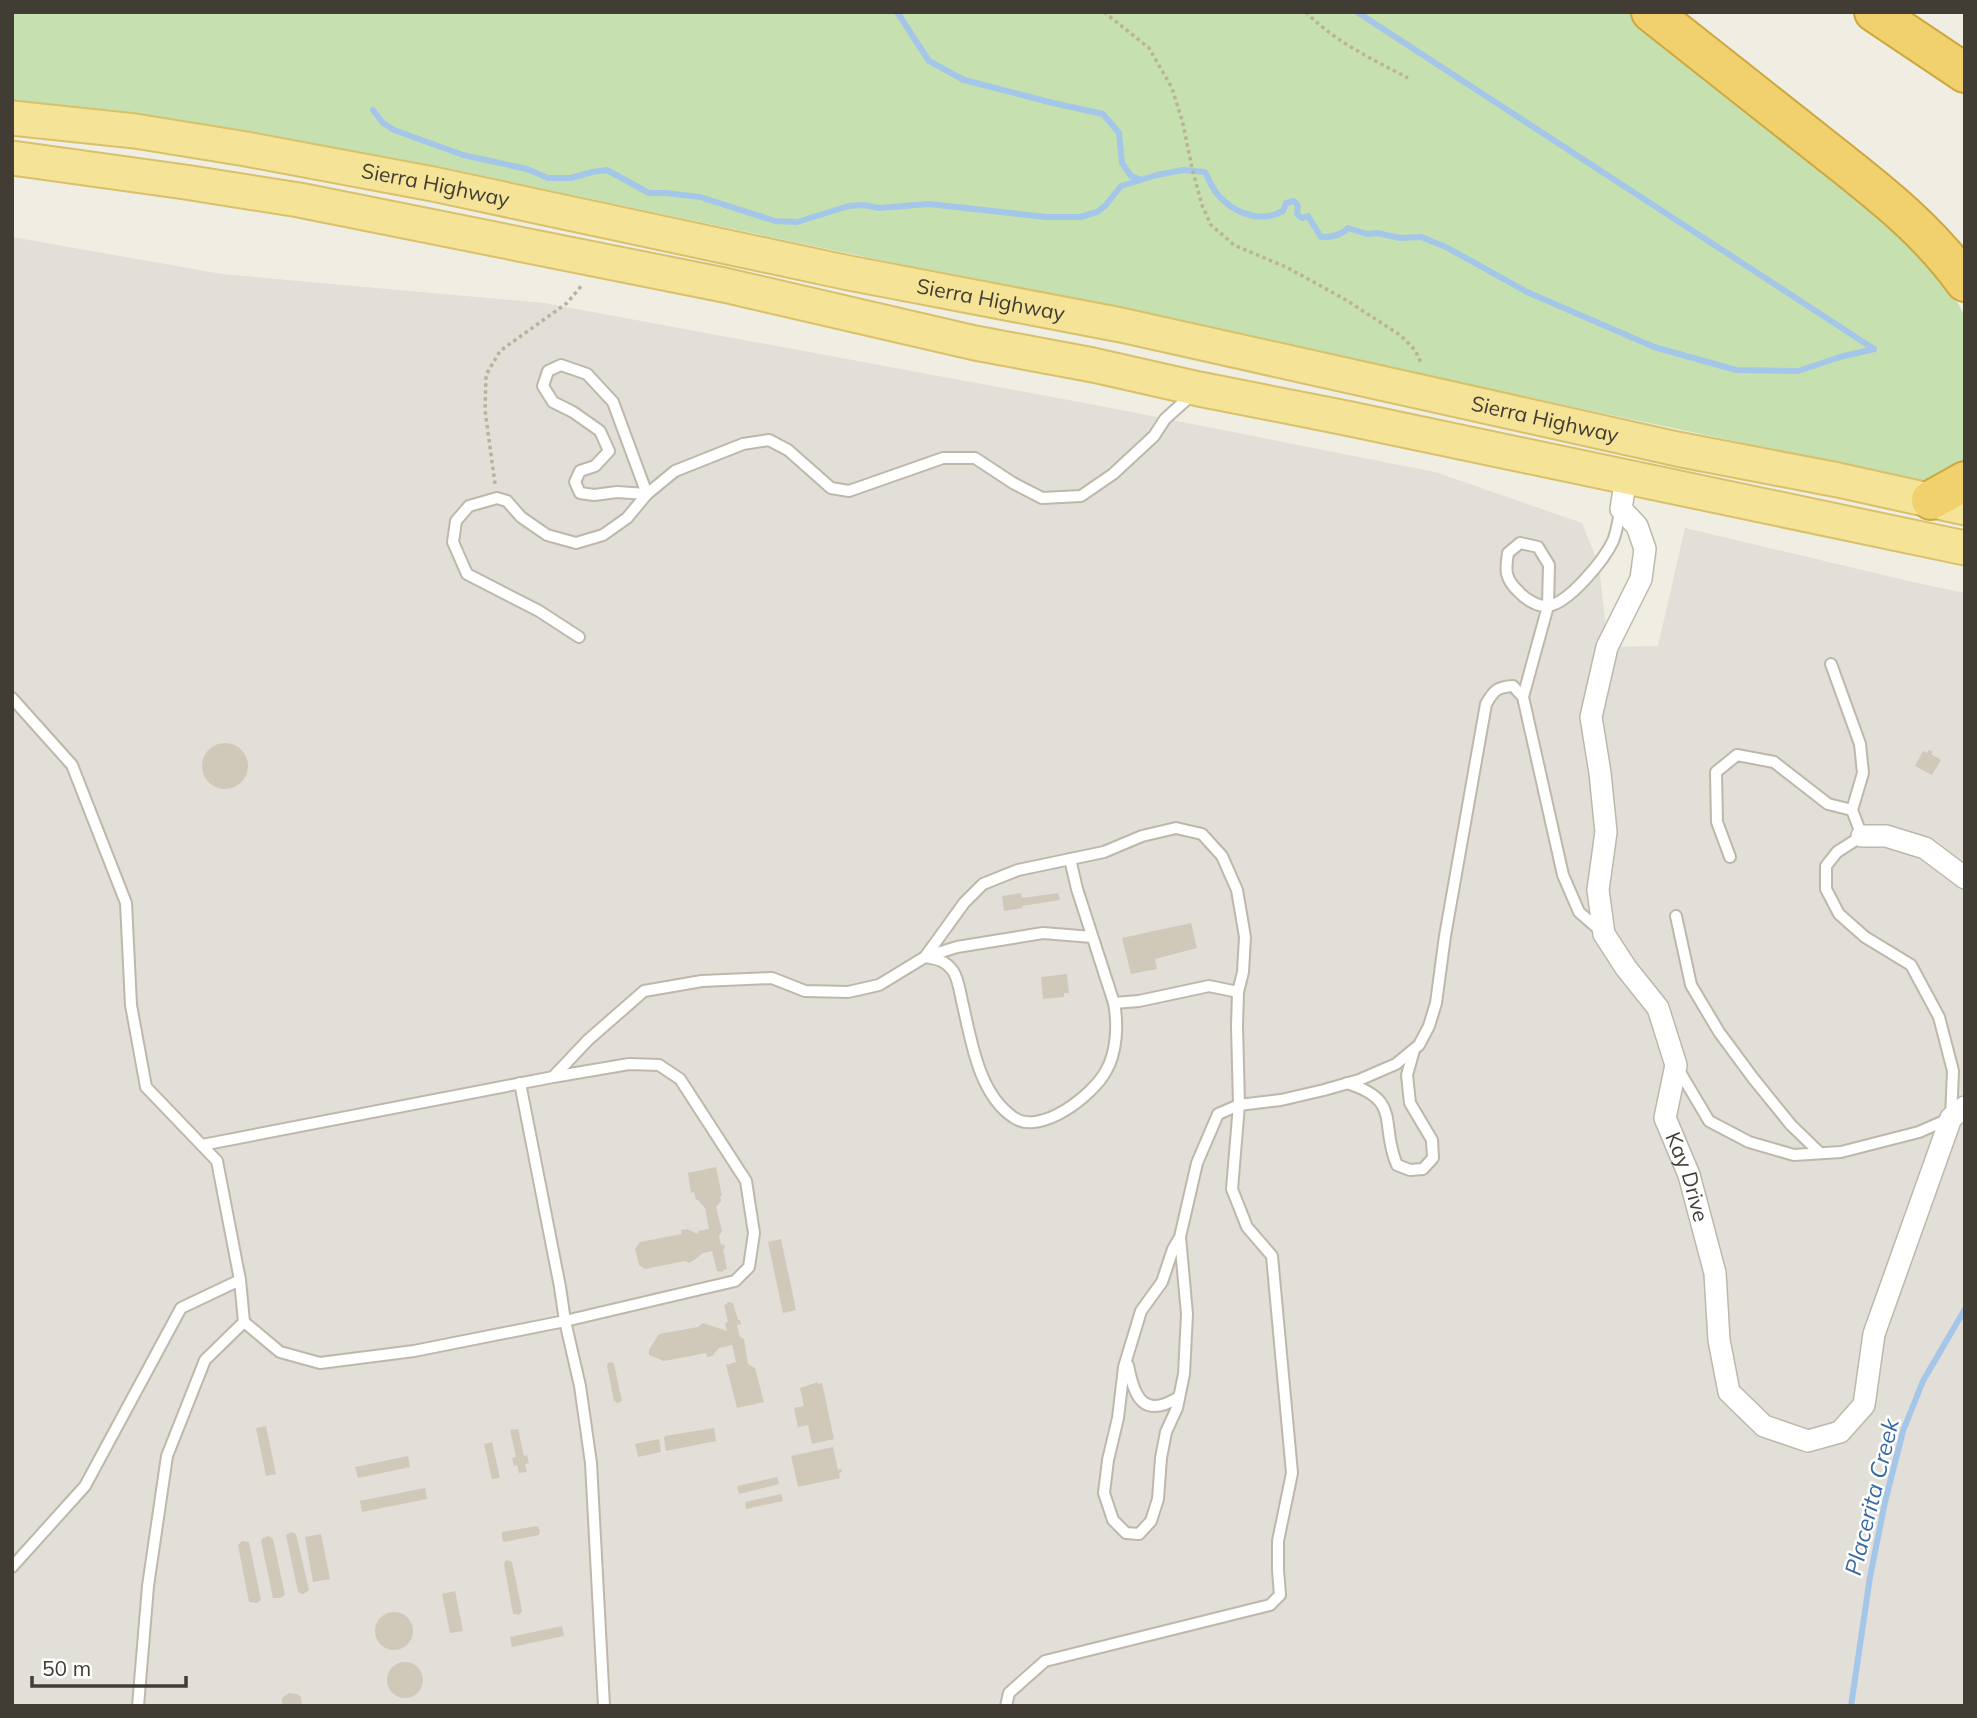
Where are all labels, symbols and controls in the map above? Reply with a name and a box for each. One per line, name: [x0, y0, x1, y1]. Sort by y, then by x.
street label: Sierra Highway: [359, 157, 512, 212]
street label: Sierra Highway: [914, 272, 1067, 326]
street label: Sierra Highway: [1469, 389, 1621, 448]
street label: Kay Drive: [1660, 1128, 1715, 1224]
water label: Placerita Creek: [1838, 1414, 1905, 1578]
scale bar: [32, 1644, 186, 1688]
text: 50 m: [42, 1655, 91, 1681]

